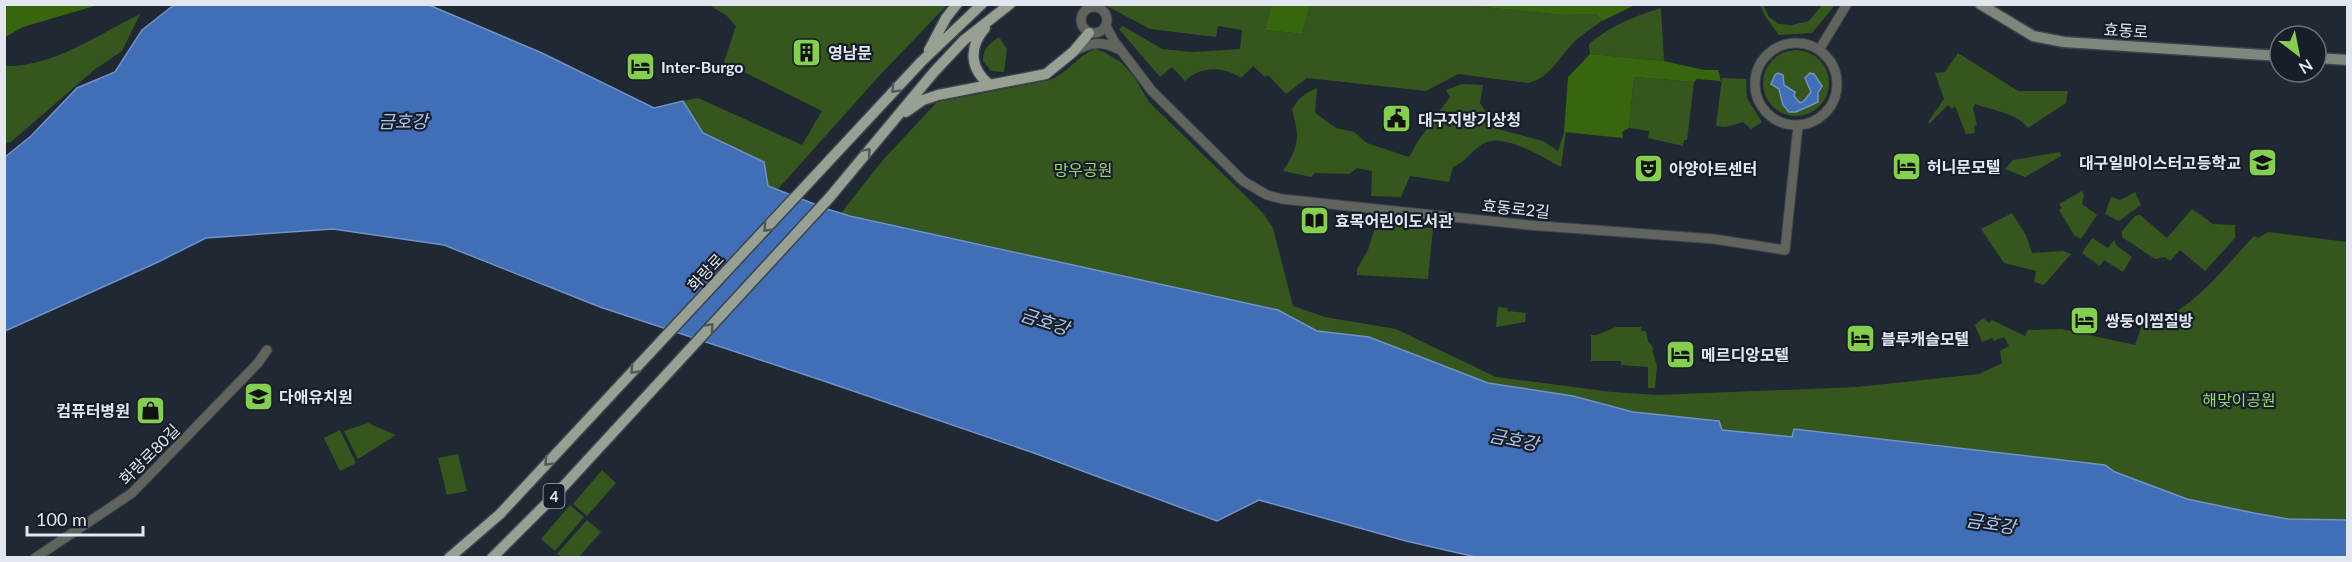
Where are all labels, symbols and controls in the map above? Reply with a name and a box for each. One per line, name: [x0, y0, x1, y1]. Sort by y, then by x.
street label: 효동로: [2103, 19, 2149, 41]
north arrow: [2268, 24, 2328, 84]
building icon: 영남문: [791, 36, 823, 68]
place label: 영남문: [828, 43, 872, 62]
hotel icon: Inter-Burgo: [624, 50, 656, 82]
text: N: [2296, 56, 2316, 78]
place label: Inter-Burgo: [661, 57, 744, 76]
one-way arrow: [891, 83, 902, 93]
public building icon: 대구지방기상청: [1381, 103, 1413, 135]
water label: 금호강: [378, 110, 430, 132]
place label: 대구지방기상청: [1418, 110, 1521, 129]
school or university icon: 대구일마이스터고등학교: [2246, 146, 2278, 178]
one-way arrow: [860, 148, 871, 159]
hotel icon: 허니문모텔: [1890, 150, 1922, 182]
theatre icon: 아양아트센터: [1632, 152, 1664, 184]
place label: 대구일마이스터고등학교: [2079, 153, 2241, 172]
place label: 허니문모텔: [1927, 157, 2001, 176]
place label: 아양아트센터: [1669, 159, 1757, 178]
park label: 망우공원: [1054, 160, 1112, 179]
street label: 효동로2길: [1481, 195, 1551, 221]
library icon: 효목어린이도서관: [1298, 204, 1330, 236]
place label: 효목어린이도서관: [1335, 211, 1453, 230]
one-way arrow: [763, 221, 774, 231]
street label: 화랑로: [683, 249, 727, 295]
water label: 금호강: [1018, 303, 1074, 340]
hotel icon: 쌍둥이찜질방: [2068, 304, 2100, 336]
place label: 쌍둥이찜질방: [2105, 311, 2194, 330]
hotel icon: 블루캐슬모텔: [1844, 322, 1876, 354]
one-way arrow: [703, 324, 714, 334]
place label: 블루캐슬모텔: [1881, 329, 1969, 348]
hotel icon: 메르디앙모텔: [1664, 338, 1696, 370]
place label: 메르디앙모텔: [1701, 345, 1789, 364]
one-way arrow: [630, 364, 641, 374]
school or university icon: 다애유치원: [242, 380, 274, 412]
place label: 다애유치원: [279, 387, 353, 406]
park label: 해맞이공원: [2202, 390, 2276, 409]
shop icon: 컴퓨터병원: [135, 394, 167, 426]
place label: 컴퓨터병원: [56, 401, 130, 420]
street label: 화랑로80길: [115, 420, 183, 488]
water label: 금호강: [1488, 423, 1543, 455]
one-way arrow: [544, 455, 555, 466]
road number: 4: [544, 484, 564, 508]
scale bar: [27, 499, 142, 537]
text: 100 m: [36, 508, 87, 530]
water label: 금호강: [1965, 508, 2020, 538]

